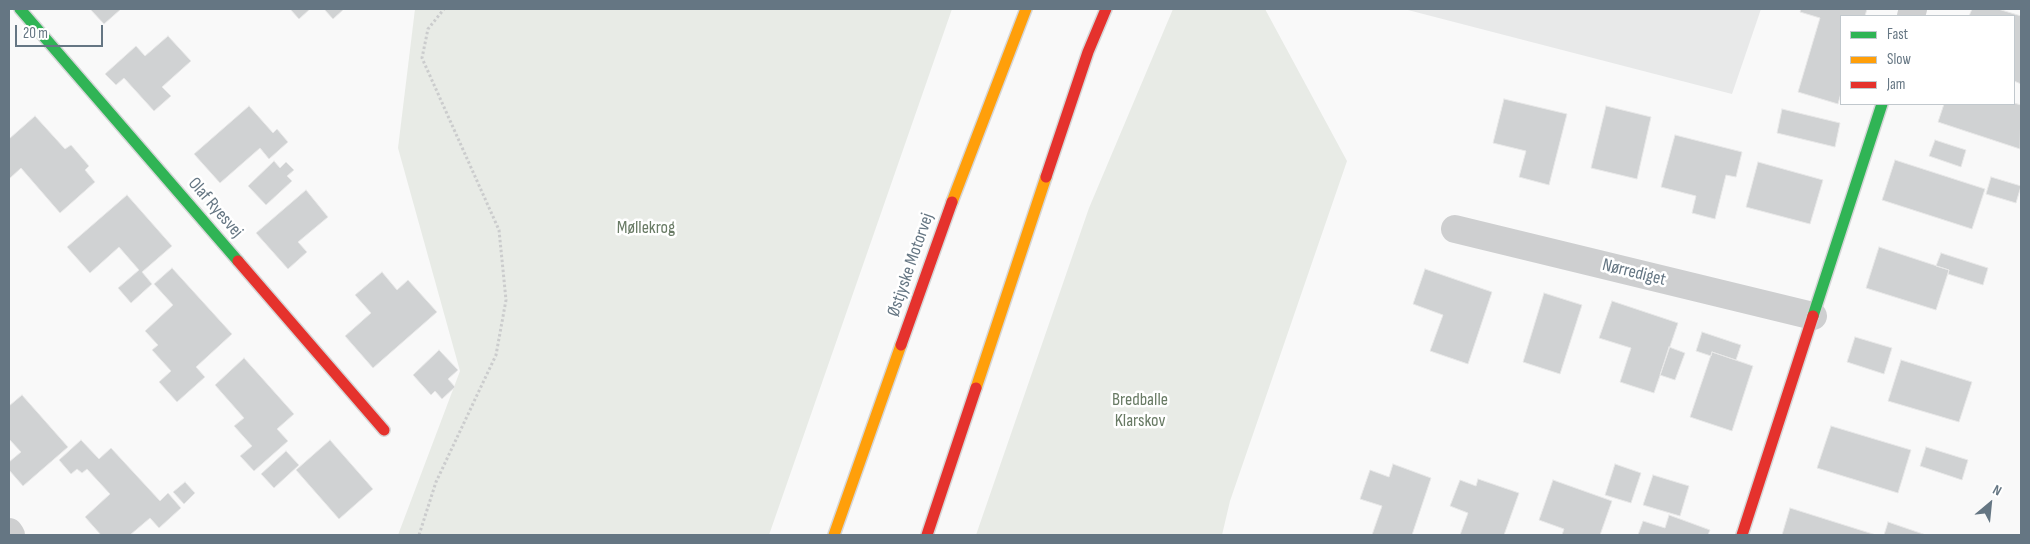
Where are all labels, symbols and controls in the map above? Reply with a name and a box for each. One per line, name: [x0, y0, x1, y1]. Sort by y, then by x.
scale bar: [18, 15, 105, 47]
legend: [1840, 15, 2015, 105]
text: 20 m: [23, 24, 48, 43]
text: Fast: [1887, 25, 1908, 44]
text: Slow: [1887, 50, 1911, 69]
text: Jam: [1887, 75, 1905, 94]
street label: Olaf Ryesvej: [183, 173, 247, 243]
street label: Østjyske Motorvej: [883, 211, 939, 319]
park label: Møllekrog: [617, 217, 675, 239]
street label: Nørrediget: [1600, 255, 1668, 291]
park label: Bredballe Klarskov: [1112, 389, 1168, 432]
north arrow: [1965, 479, 2015, 529]
text: N: [1990, 481, 2005, 500]

